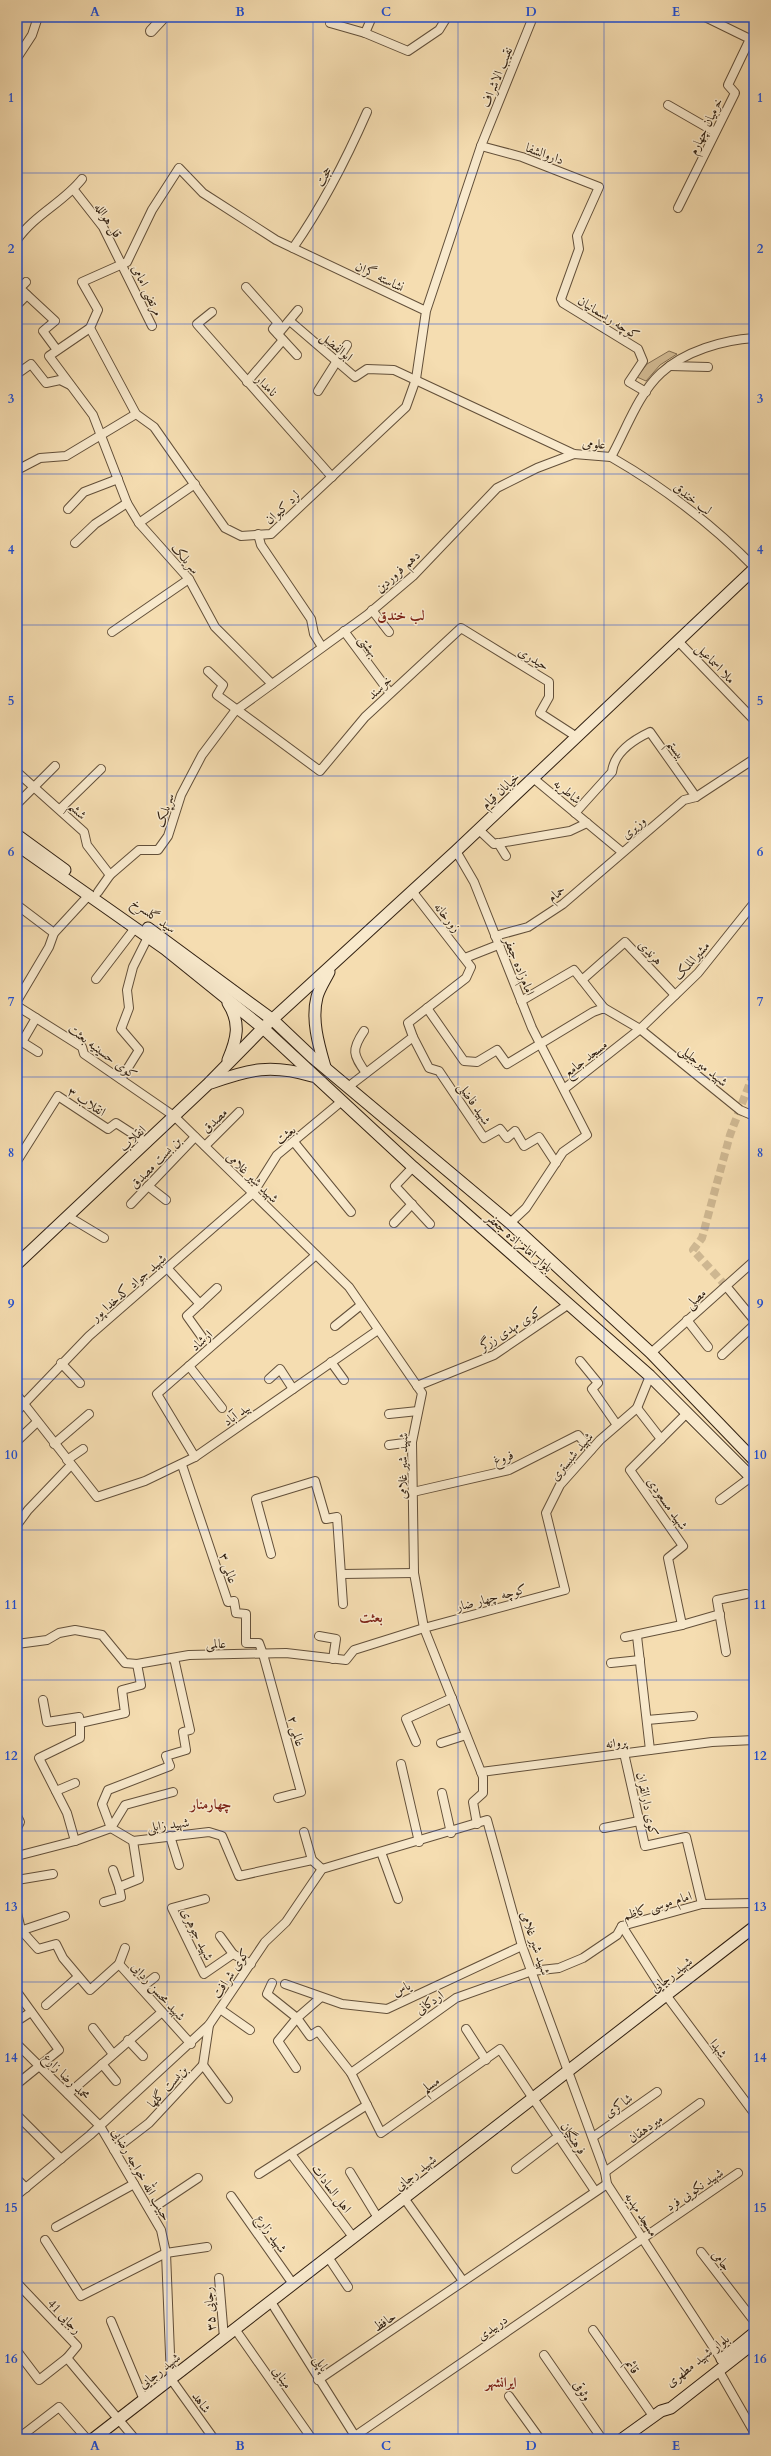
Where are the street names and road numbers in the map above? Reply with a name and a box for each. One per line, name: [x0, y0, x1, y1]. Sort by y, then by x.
street label: نقیب الاشراف: [477, 44, 517, 110]
street label: خرمیان چهارم: [684, 95, 729, 159]
street label: داروالشفا: [523, 139, 566, 169]
street label: حجت: [311, 163, 337, 190]
street label: قل هوالله: [90, 200, 126, 242]
street label: نشاسته گران: [352, 257, 407, 297]
street label: مرتضی امامی: [127, 262, 167, 319]
street label: کوچه ریسمانیان: [574, 292, 643, 344]
street label: ابوالفضل: [316, 328, 357, 366]
street label: نامدار: [250, 369, 281, 401]
street label: علومی: [581, 434, 607, 454]
street label: لب خندق: [669, 478, 715, 519]
street label: لرد کیوان: [261, 487, 305, 529]
street label: سریلک: [167, 539, 204, 578]
street label: دهم فروردین: [371, 546, 426, 599]
street label: بهشتی: [354, 632, 382, 661]
street label: ملا اسماعیل: [691, 639, 739, 688]
street label: حیدری: [515, 643, 552, 675]
street label: خرسند: [363, 672, 396, 704]
street label: بیستم: [660, 736, 690, 766]
street label: خیابان قیام: [477, 768, 525, 815]
street label: شاطریه: [550, 775, 585, 809]
street label: سرپلک: [151, 791, 179, 830]
street label: ششم: [61, 797, 91, 827]
street label: وزیری: [617, 812, 650, 844]
street label: حمام: [544, 881, 571, 908]
street label: سید گلسرخ: [126, 894, 179, 939]
street label: زورخانه: [430, 899, 465, 936]
street label: امام‌زاده جعفر: [497, 933, 539, 999]
street label: هرندی: [634, 936, 667, 969]
street label: مشیرالملک: [669, 937, 714, 984]
street label: کوی حسینیه بعثت: [64, 1020, 141, 1084]
street label: مسجد جامع: [560, 1036, 613, 1084]
street label: شهید میرجلیلی: [675, 1041, 731, 1092]
street label: شهید فاضلی: [453, 1079, 495, 1129]
street label: انقلاب ۳: [64, 1083, 109, 1121]
street label: مصدق: [198, 1104, 232, 1137]
street label: انقلاب: [115, 1121, 150, 1156]
street label: بعثت: [271, 1121, 300, 1149]
street label: بن بست مصدق: [126, 1132, 186, 1193]
street label: شهید شیر غلامی: [222, 1148, 282, 1207]
street label: بلوار امامزاده جعفر: [481, 1208, 556, 1277]
street label: شهید جواد کدخدا پور: [85, 1250, 170, 1327]
street label: مصلی: [681, 1284, 711, 1314]
street label: کوی مهدی زرگر: [474, 1303, 545, 1356]
street label: ارشاد: [187, 1326, 217, 1355]
street label: بید آباد: [219, 1399, 254, 1431]
street label: شهید شبستری: [546, 1429, 597, 1485]
street label: شهید شیر غلامی: [393, 1433, 413, 1499]
street label: فروغ: [491, 1446, 517, 1472]
street label: شهید مسعودی: [642, 1474, 692, 1534]
street label: عالمی ۳: [214, 1551, 242, 1586]
street label: کوچه چهار ضار: [452, 1580, 528, 1616]
street label: عالمی: [206, 1635, 226, 1653]
street label: عالمی ۲: [283, 1714, 309, 1749]
street label: پروانه: [604, 1733, 630, 1753]
street label: کوی دارالقران: [631, 1771, 663, 1838]
street label: شهید زابلی: [146, 1813, 190, 1837]
street label: امام موسی کاظم: [621, 1887, 695, 1928]
street label: شهید جوهری: [177, 1905, 218, 1964]
street label: شهید شیر غلامی: [516, 1909, 554, 1978]
street label: کوی شرافت: [208, 1945, 254, 2002]
street label: شهید رجایی: [647, 1953, 696, 1997]
street label: شهید محسن ردایی: [127, 1958, 189, 2025]
street label: یاس: [389, 1976, 415, 2001]
street label: اردکانی: [412, 1986, 448, 2019]
street label: شهدا: [705, 2035, 731, 2062]
street label: محمد رضا زارع: [37, 2049, 94, 2106]
street label: بن‌بست گلها: [143, 2061, 192, 2112]
street label: مسلم: [418, 2072, 446, 2101]
street label: شاکری: [601, 2089, 637, 2122]
street label: میردهقان: [624, 2110, 667, 2148]
street label: فرهنگیان: [556, 2119, 591, 2158]
street label: حبیب الله خواجه رضایی: [107, 2124, 177, 2224]
street label: شهید رجایی: [391, 2151, 440, 2195]
street label: اهل السادات: [307, 2161, 356, 2217]
street label: شهید نکویی فرد: [662, 2164, 727, 2216]
street label: مسجد مهدیه: [620, 2189, 662, 2240]
street label: شهید زارع: [250, 2211, 291, 2258]
street label: جامی: [707, 2246, 735, 2275]
street label: رجایی ۳۵: [199, 2286, 221, 2332]
street label: رجایی 41: [43, 2295, 85, 2338]
street label: حافظ: [369, 2307, 400, 2336]
street label: دربیدی: [474, 2311, 511, 2345]
street label: بلوار شهید مطهری: [662, 2330, 733, 2391]
street label: شهید رجایی: [135, 2349, 184, 2393]
street label: پاپلی: [308, 2352, 333, 2376]
street label: قائم: [619, 2355, 644, 2379]
street label: مینایی: [268, 2363, 296, 2393]
street label: وثوقی: [569, 2377, 596, 2405]
street label: شاهد: [187, 2388, 215, 2417]

